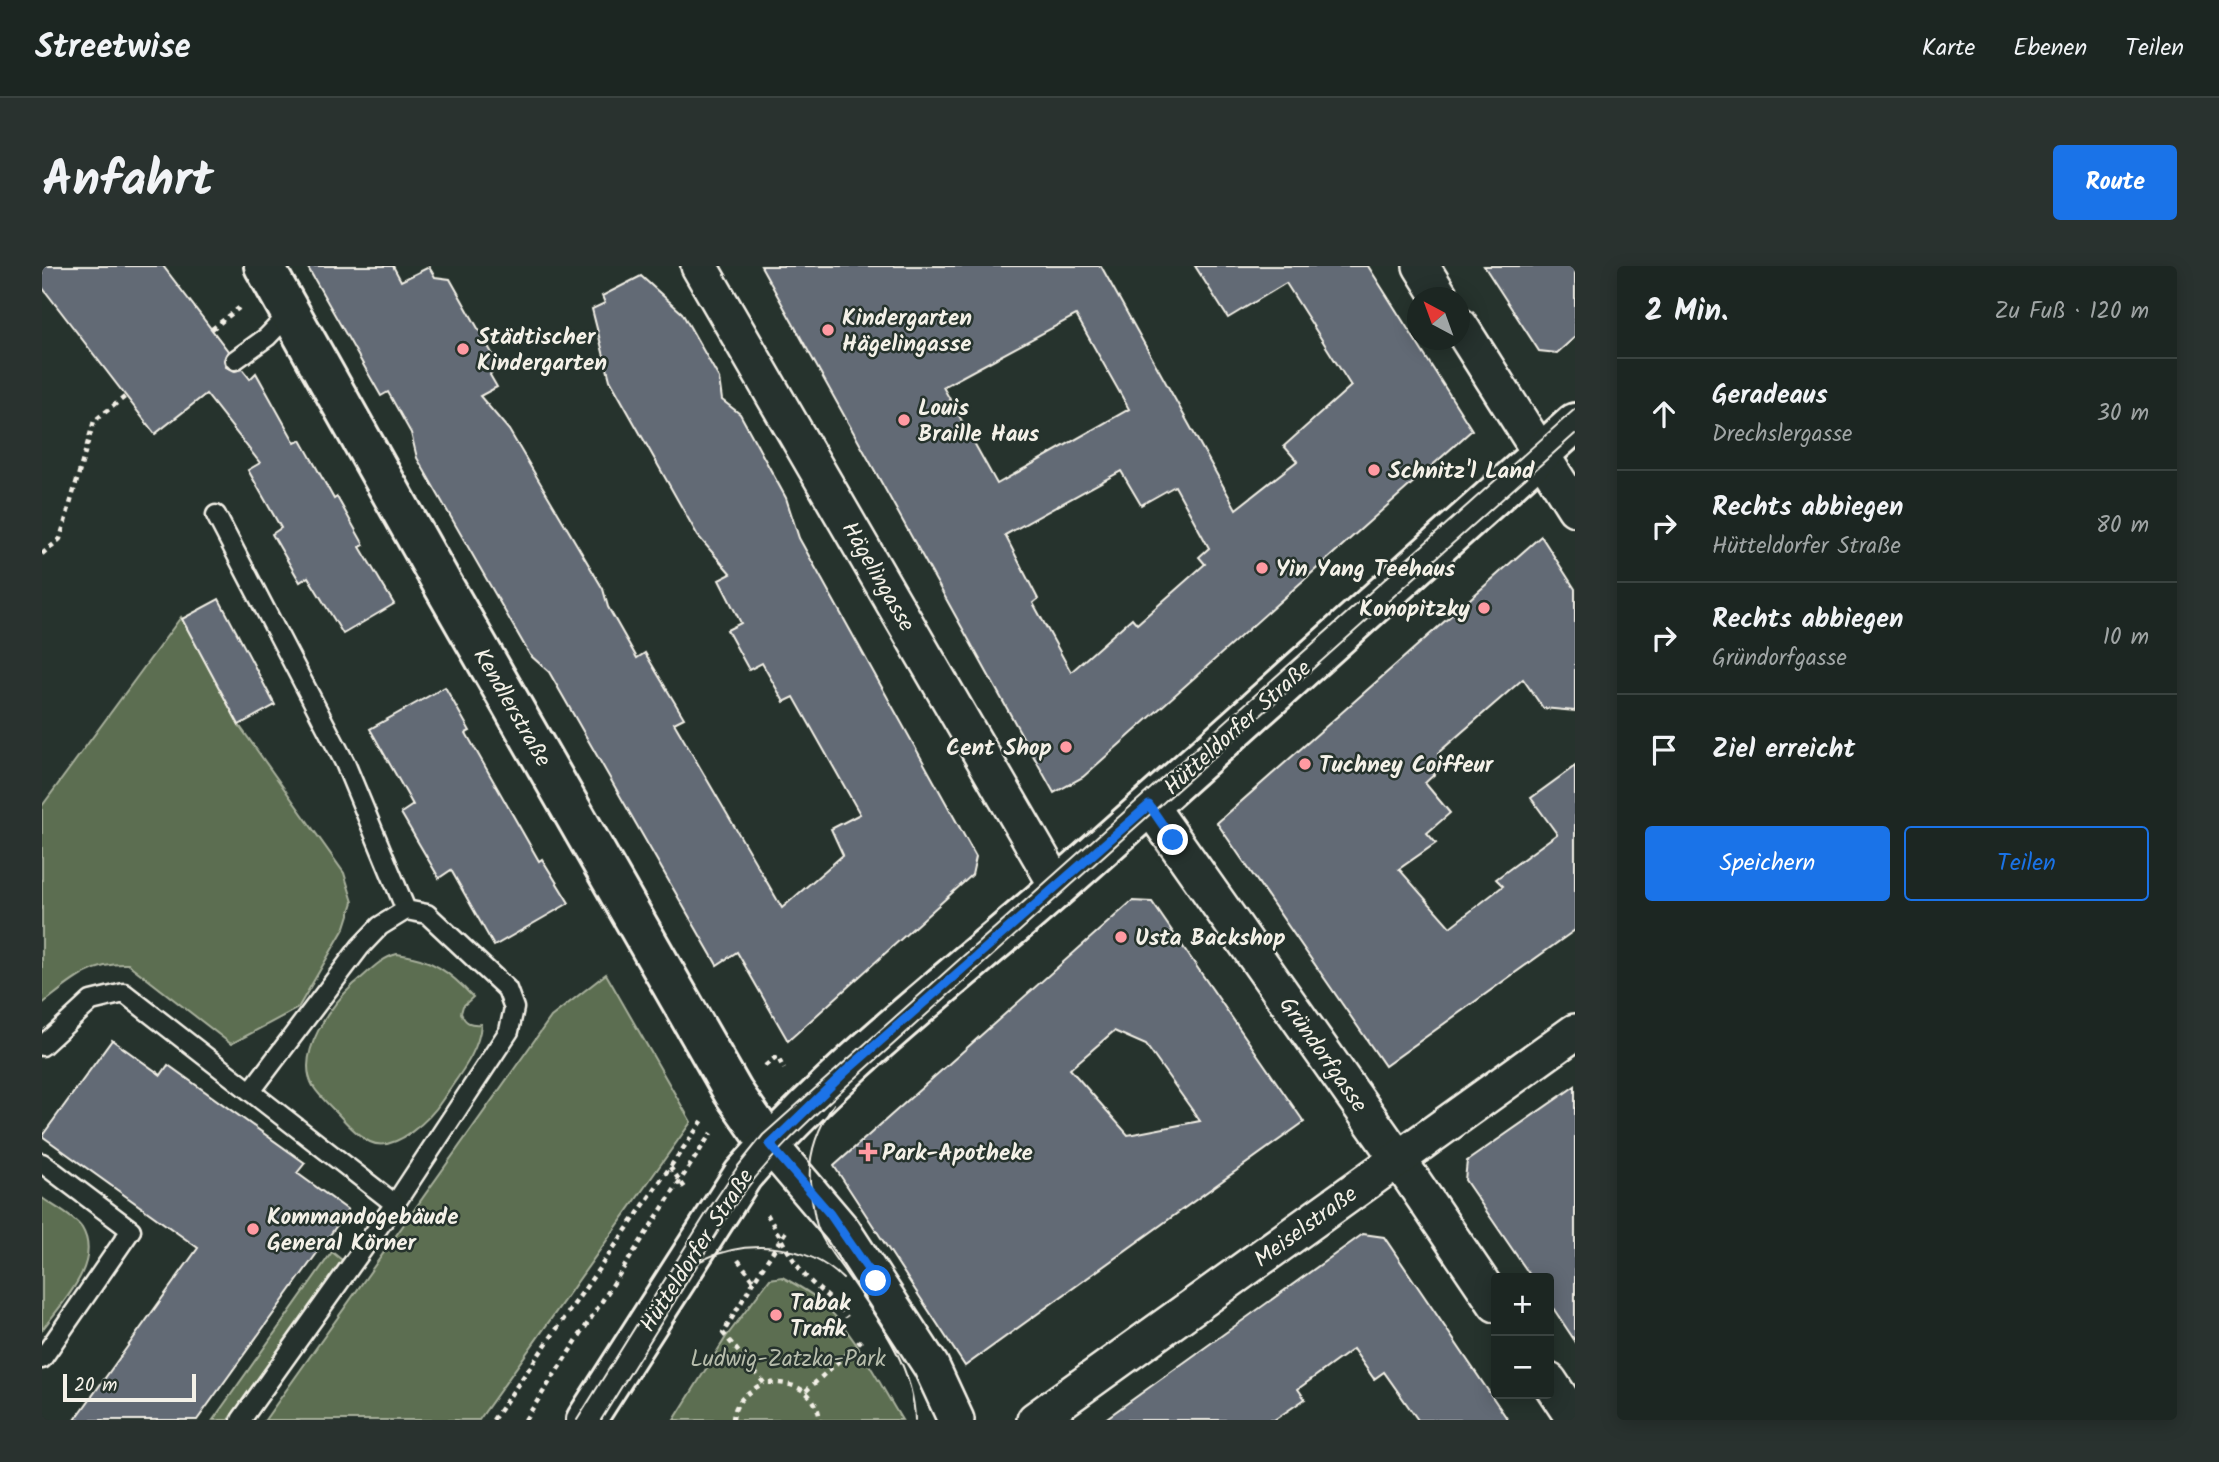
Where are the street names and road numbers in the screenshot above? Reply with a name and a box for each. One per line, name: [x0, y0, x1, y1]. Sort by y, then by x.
street label: Hägelingasse: [831, 515, 924, 639]
street label: Kendlerstraße: [463, 642, 560, 774]
street label: Hütteldorfer Straße: [1156, 652, 1321, 805]
street label: Gründorfgasse: [1269, 990, 1376, 1121]
street label: Hütteldorfer Straße: [631, 1162, 764, 1340]
street label: Meiselstraße: [1247, 1178, 1366, 1278]

